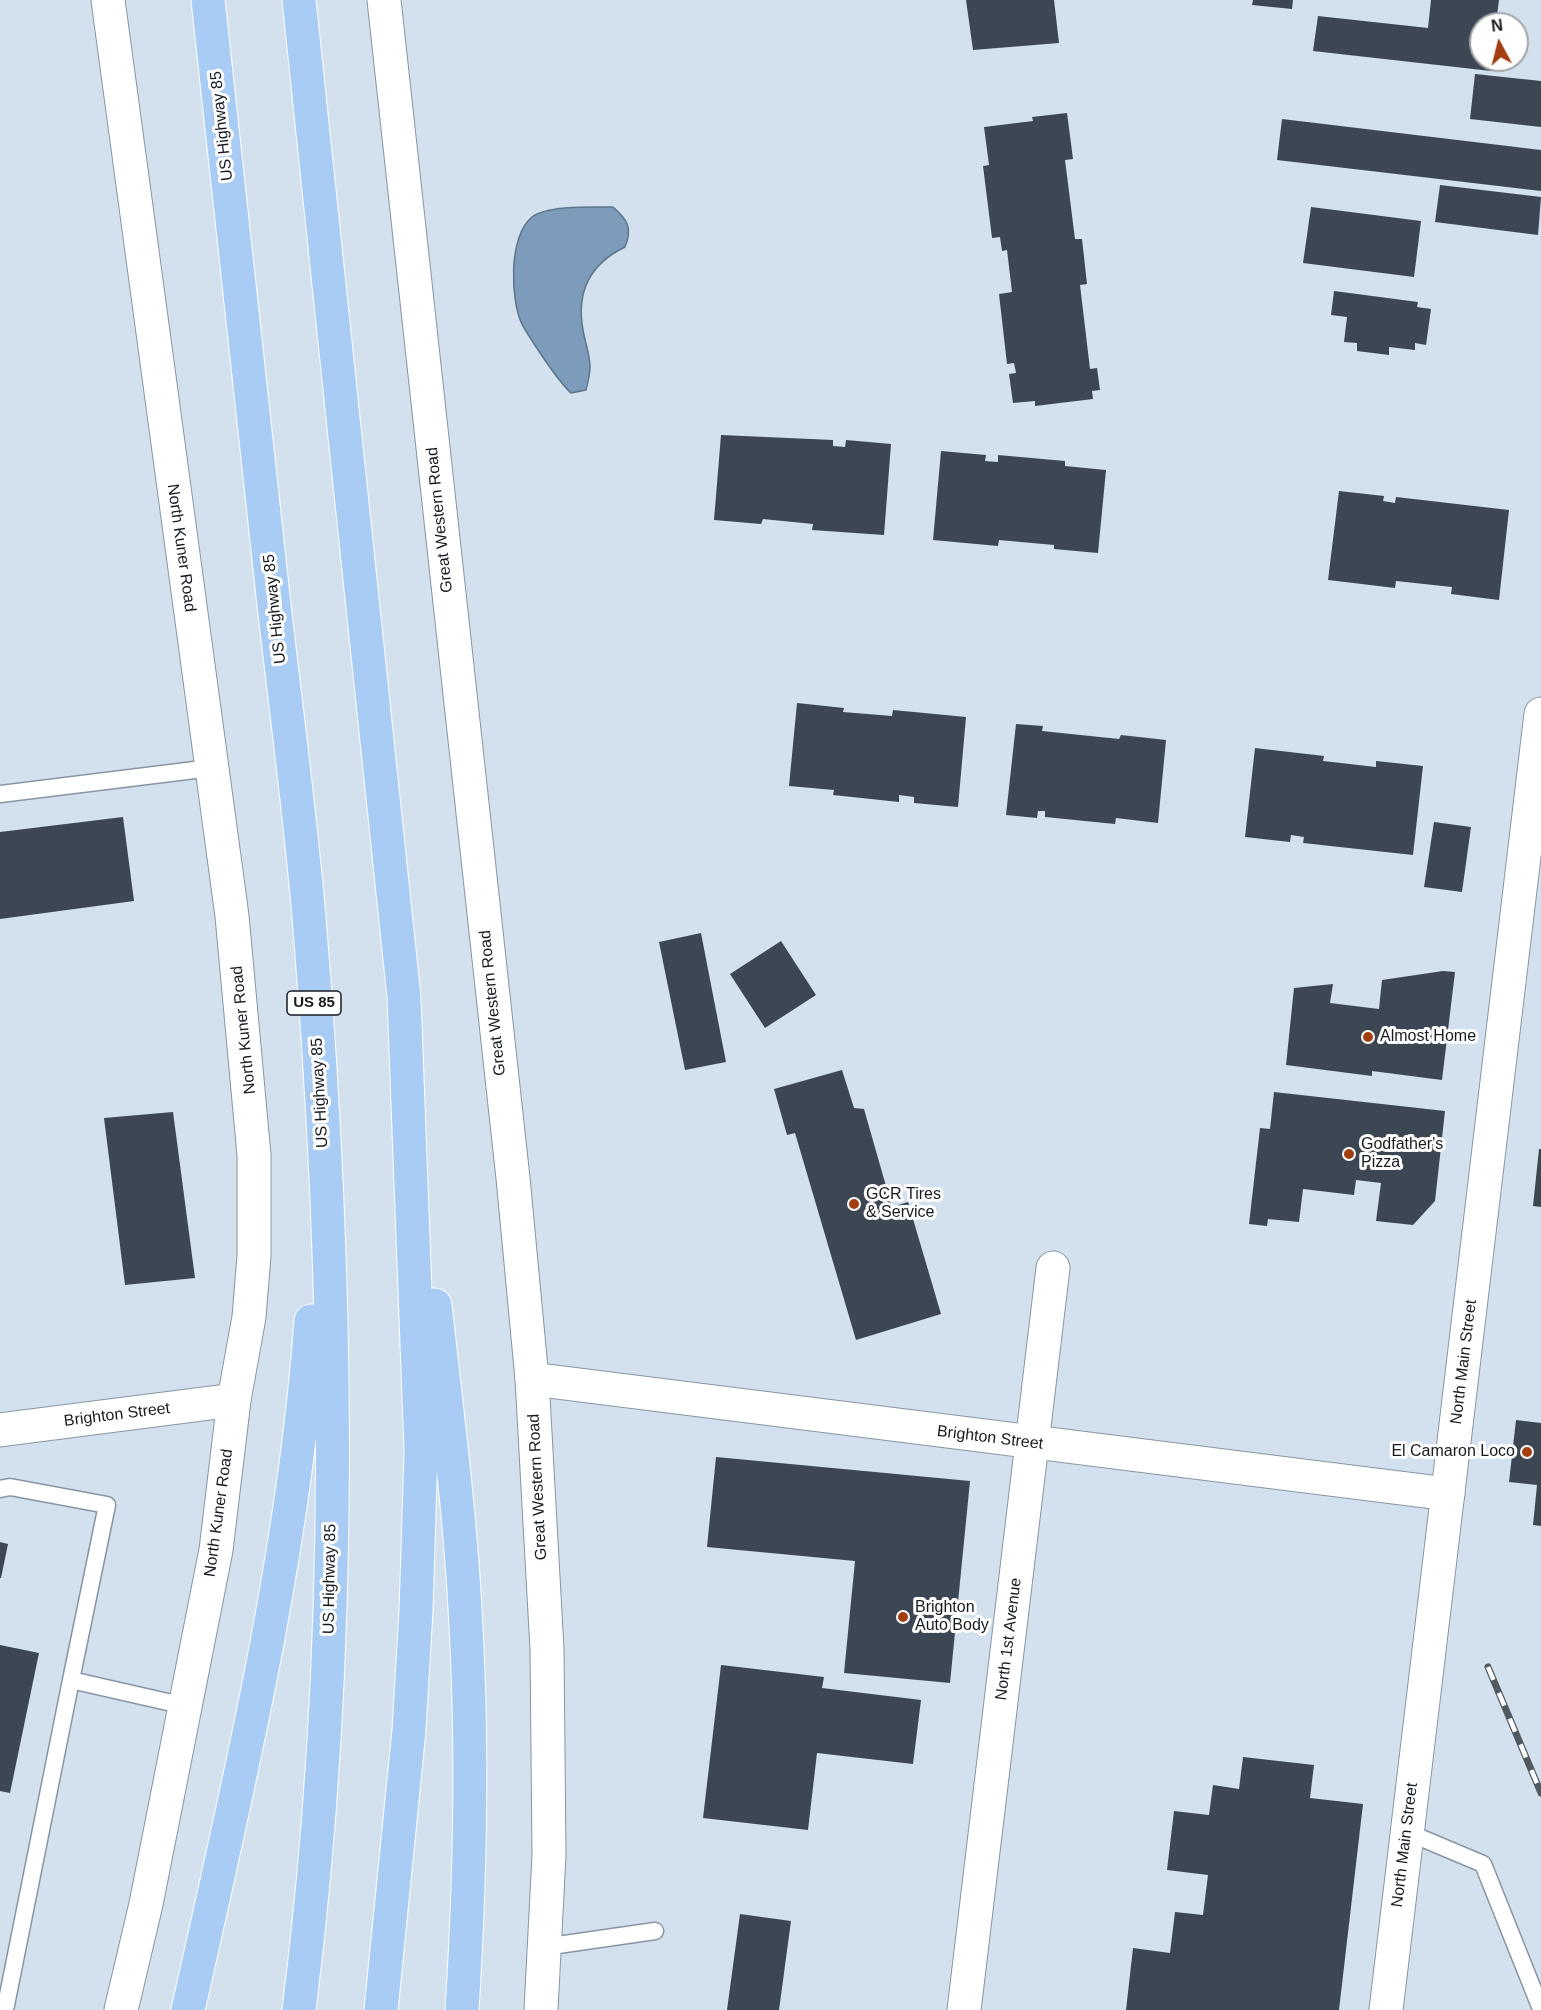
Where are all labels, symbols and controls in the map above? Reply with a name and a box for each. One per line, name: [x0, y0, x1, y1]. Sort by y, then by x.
north arrow: [1469, 12, 1529, 72]
text: N: [1490, 16, 1504, 35]
street label: US Highway 85: [207, 70, 237, 182]
street label: Great Western Road: [423, 446, 457, 594]
street label: North Kuner Road: [163, 483, 199, 613]
street label: US Highway 85: [260, 553, 290, 665]
street label: Great Western Road: [476, 929, 510, 1077]
street label: North Kuner Road: [228, 965, 260, 1095]
road number: US 85: [287, 991, 341, 1015]
place label: Almost Home: [1380, 1027, 1476, 1047]
marker: Almost Home: [1361, 1030, 1375, 1044]
street label: US Highway 85: [308, 1037, 332, 1149]
place label: Godfather's Pizza: [1361, 1135, 1443, 1173]
marker: Godfather's Pizza: [1342, 1147, 1356, 1161]
place label: GCR Tires & Service: [866, 1185, 941, 1223]
marker: GCR Tires & Service: [847, 1197, 861, 1211]
street label: North Main Street: [1447, 1299, 1481, 1425]
street label: Brighton Street: [63, 1399, 171, 1431]
street label: Great Western Road: [525, 1413, 551, 1561]
street label: Brighton Street: [936, 1422, 1044, 1454]
place label: El Camaron Loco: [1391, 1442, 1515, 1462]
marker: El Camaron Loco: [1520, 1445, 1534, 1459]
street label: North Kuner Road: [201, 1448, 237, 1578]
street label: US Highway 85: [319, 1524, 341, 1634]
street label: North 1st Avenue: [992, 1577, 1026, 1701]
place label: Brighton Auto Body: [915, 1598, 989, 1636]
marker: Brighton Auto Body: [896, 1610, 910, 1624]
street label: North Main Street: [1388, 1782, 1422, 1908]

